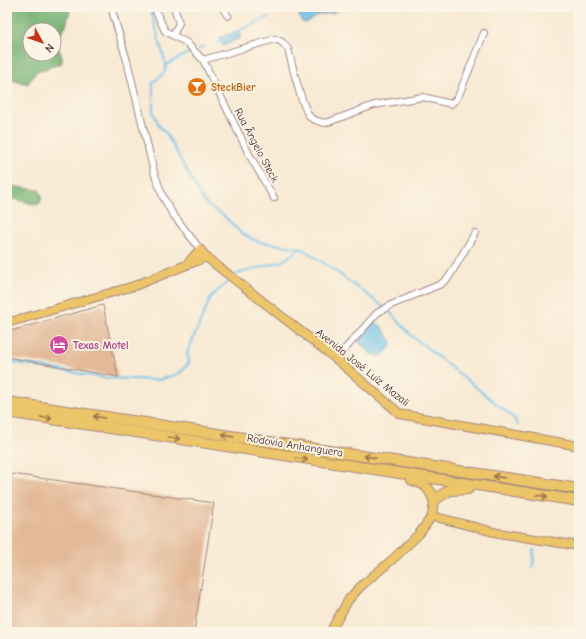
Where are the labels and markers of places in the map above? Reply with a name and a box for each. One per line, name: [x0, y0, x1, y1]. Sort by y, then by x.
bar icon: SteckBier: [186, 76, 208, 98]
place label: SteckBier: [211, 81, 256, 94]
hotel icon: Texas Motel: [48, 334, 70, 356]
place label: Texas Motel: [73, 339, 128, 352]

